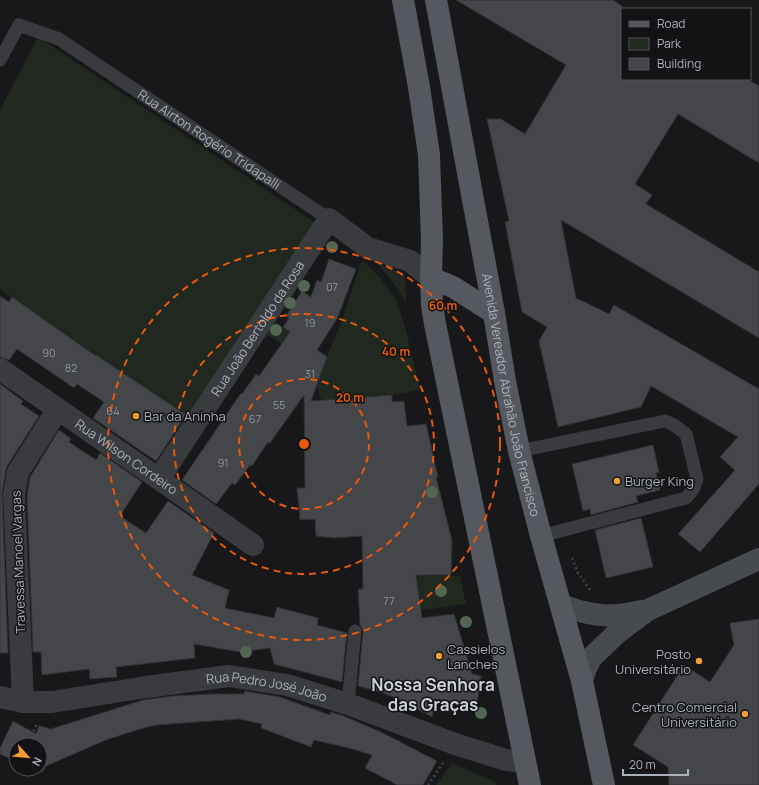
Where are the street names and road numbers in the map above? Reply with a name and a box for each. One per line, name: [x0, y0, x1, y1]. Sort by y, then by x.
street label: Rua Airton Rogério Tridapalli: [135, 85, 284, 193]
street label: Rua João Bertoldo da Rosa: [207, 257, 308, 400]
street label: Avenida Vereador Abrahão João Francisco: [478, 272, 545, 519]
street label: Rua Wilson Cordeiro: [72, 415, 182, 499]
street label: Travessa Manoel Vargas: [6, 490, 29, 634]
street label: Rua Pedro José João: [205, 667, 330, 706]

